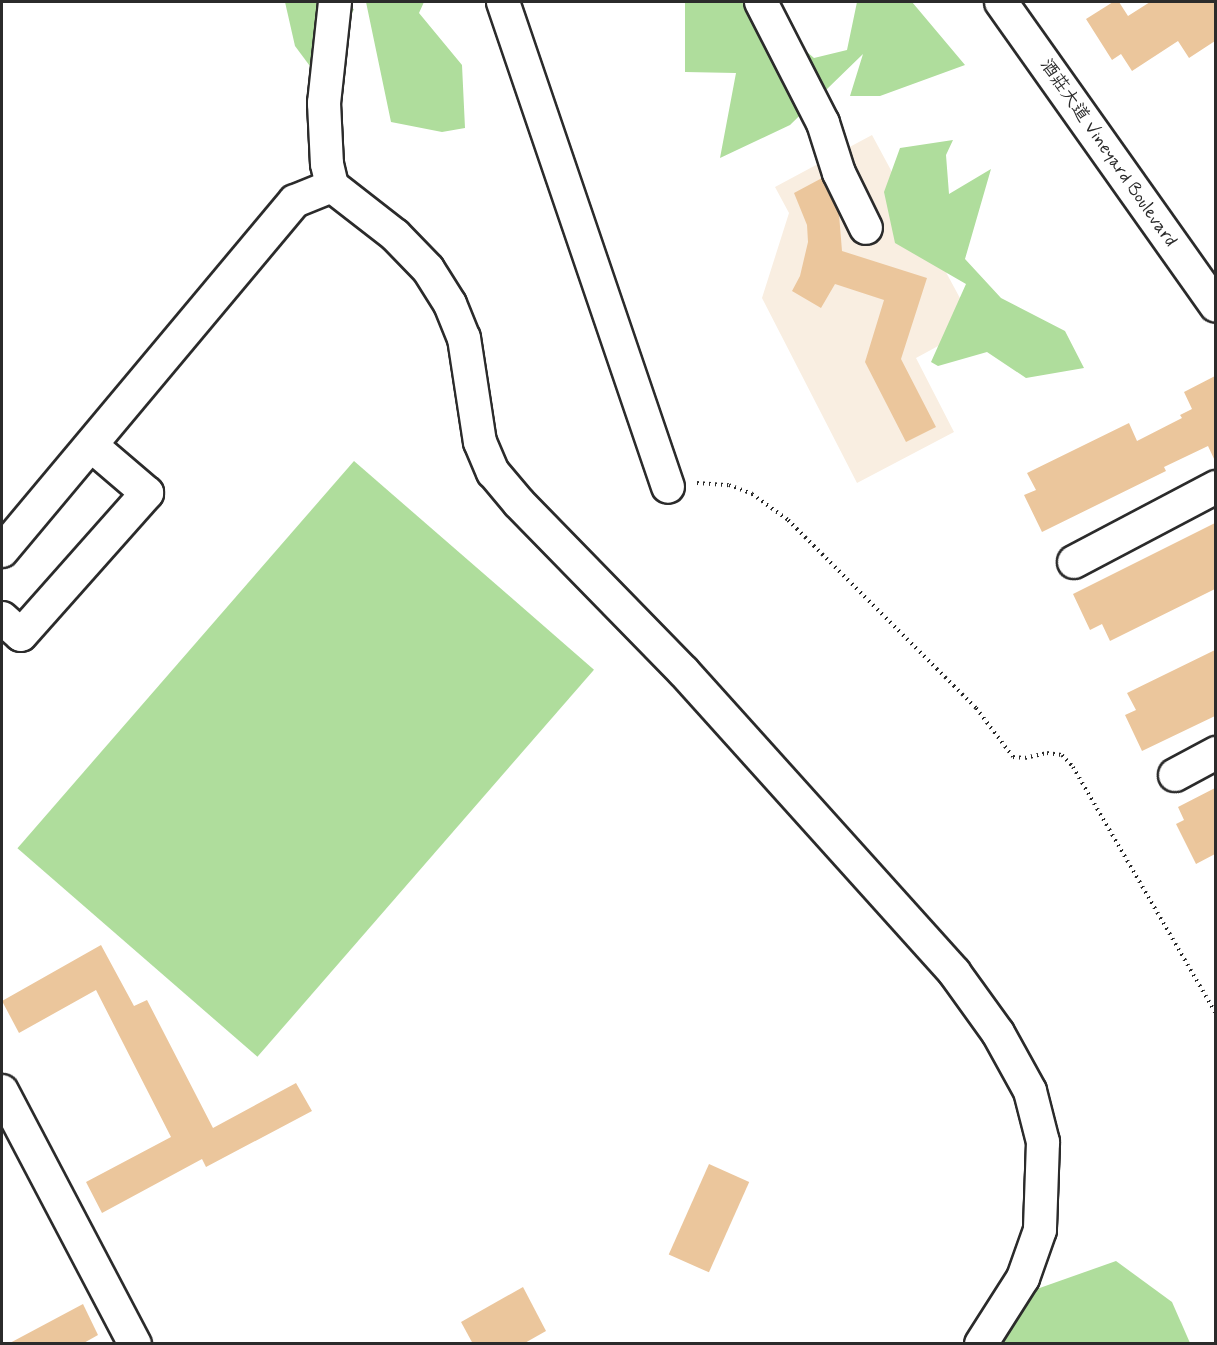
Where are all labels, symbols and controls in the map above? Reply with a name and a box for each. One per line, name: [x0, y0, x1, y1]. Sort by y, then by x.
street label: 酒莊大道 Vineyard Boulevard: [1035, 56, 1181, 250]

